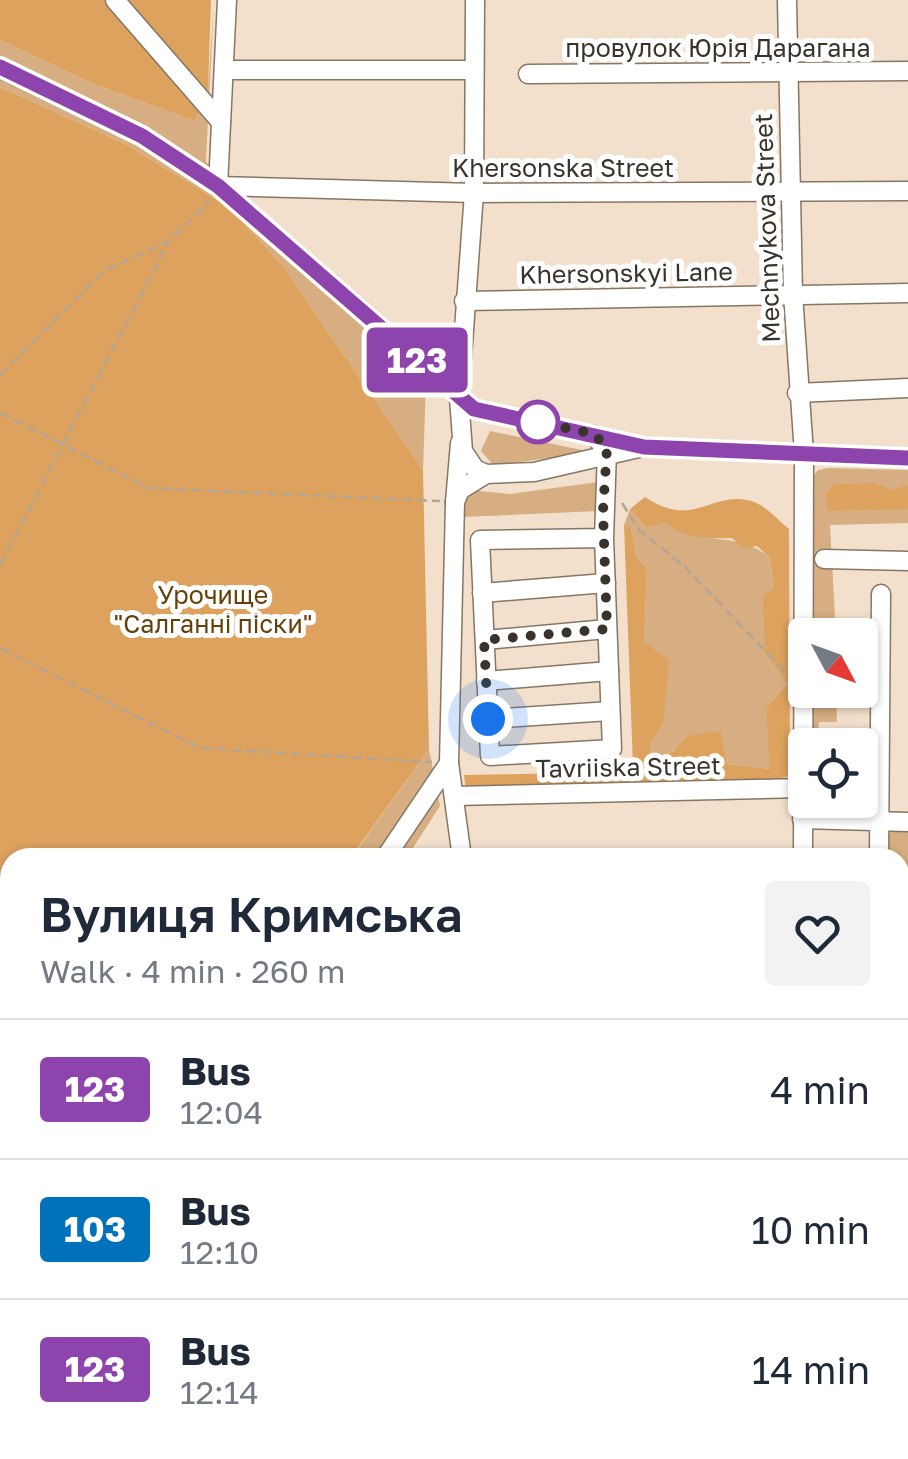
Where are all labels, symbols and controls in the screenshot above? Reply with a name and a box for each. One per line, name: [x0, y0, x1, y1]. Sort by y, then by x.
street label: провулок Юрія Дарагана: [565, 32, 871, 63]
street label: Mechnykova Street: [747, 113, 786, 343]
street label: Khersonska Street: [452, 152, 674, 183]
street label: Khersonskyi Lane: [519, 255, 733, 290]
line badge: 123: [360, 328, 474, 392]
text: 123: [387, 339, 447, 381]
unlabelled marker: [517, 401, 559, 443]
park label: Урочище "Салганні піски": [114, 579, 312, 639]
north arrow: [788, 618, 878, 708]
map controls: [788, 618, 878, 818]
your location: [463, 694, 513, 744]
button: locate: [788, 728, 878, 818]
street label: Tavriiska Street: [535, 749, 721, 784]
button: heart: [765, 881, 870, 986]
text: Вулиця Кримська: [40, 885, 463, 943]
text: Walk · 4 min · 260 m: [40, 952, 345, 990]
text: Bus: [180, 1048, 251, 1093]
text: 4 min: [770, 1067, 870, 1112]
text: 123: [65, 1068, 125, 1110]
text: 12:04: [180, 1093, 263, 1131]
text: Bus: [180, 1188, 251, 1233]
text: 10 min: [751, 1207, 870, 1252]
text: 103: [64, 1208, 126, 1250]
text: 12:10: [180, 1233, 259, 1271]
text: Bus: [180, 1328, 251, 1373]
text: 14 min: [752, 1347, 870, 1392]
text: 123: [65, 1348, 125, 1390]
text: 12:14: [180, 1373, 259, 1411]

